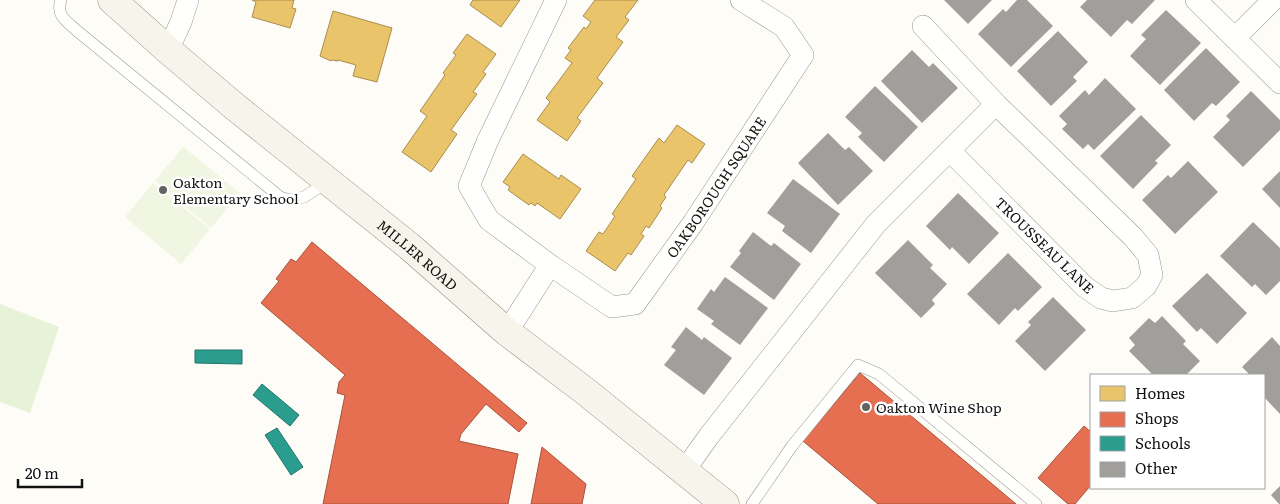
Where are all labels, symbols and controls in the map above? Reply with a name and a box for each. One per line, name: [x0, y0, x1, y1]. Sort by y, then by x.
street label: OAKBOROUGH SQUARE: [661, 112, 770, 262]
place label: Oakton Elementary School: [173, 172, 299, 208]
marker: Oakton Elementary School: [157, 184, 169, 196]
street label: TROUSSEAU LANE: [991, 192, 1099, 298]
street label: MILLER ROAD: [373, 215, 463, 295]
legend: [1090, 374, 1265, 489]
text: Homes: [1135, 381, 1185, 404]
place label: Oakton Wine Shop: [876, 397, 1002, 417]
marker: Oakton Wine Shop: [860, 401, 872, 413]
text: Shops: [1135, 406, 1178, 429]
text: Schools: [1135, 431, 1191, 454]
scale bar: [18, 456, 81, 488]
text: Other: [1135, 456, 1177, 479]
text: 20 m: [25, 461, 59, 484]

